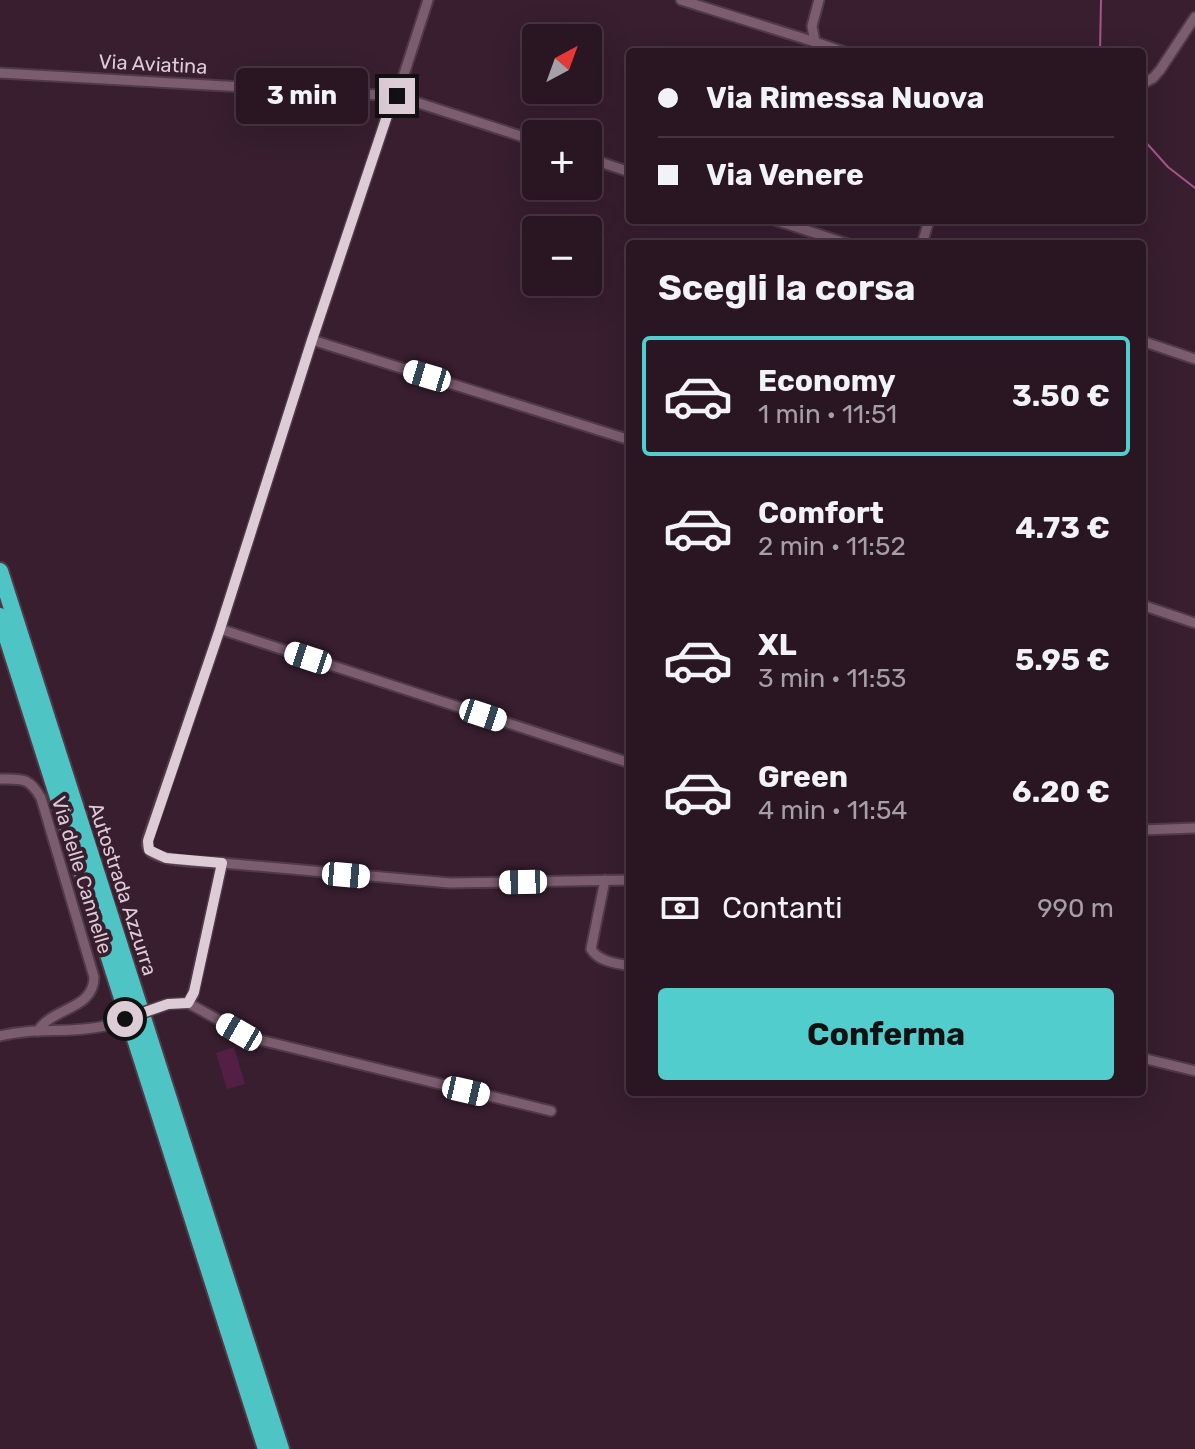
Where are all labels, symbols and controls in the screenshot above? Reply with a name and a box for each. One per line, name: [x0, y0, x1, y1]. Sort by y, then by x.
north arrow: [522, 24, 602, 104]
map controls: [522, 24, 602, 296]
street label: Via Aviatina: [98, 49, 208, 79]
callout: 3 min: [237, 68, 369, 124]
route end: [379, 78, 415, 114]
text: 3 min: [267, 80, 337, 111]
text: Via Rimessa Nuova: [706, 80, 984, 116]
button: +: [522, 120, 602, 200]
text: Via Venere: [706, 157, 864, 193]
button: −: [522, 216, 602, 296]
text: Scegli la corsa: [658, 266, 916, 309]
car: [401, 358, 453, 394]
icon: car: [662, 360, 734, 432]
text: Economy: [758, 363, 896, 399]
text: 3.50 €: [1012, 378, 1110, 414]
text: 1 min · 11:51: [758, 399, 897, 430]
icon: car: [662, 492, 734, 564]
text: Comfort: [758, 495, 884, 531]
text: 4.73 €: [1015, 510, 1110, 546]
text: 2 min · 11:52: [758, 531, 906, 562]
icon: car: [662, 624, 734, 696]
text: XL: [758, 627, 797, 663]
car: [281, 639, 335, 677]
text: 5.95 €: [1015, 642, 1110, 678]
text: 3 min · 11:53: [758, 663, 906, 694]
car: [456, 696, 510, 734]
icon: car: [662, 756, 734, 828]
text: Green: [758, 759, 848, 795]
text: 6.20 €: [1012, 774, 1110, 810]
street label: Via delle Cannelle: [47, 793, 117, 957]
text: 4 min · 11:54: [758, 795, 908, 826]
street label: Autostrada Azzurra: [84, 800, 162, 978]
car: [321, 861, 371, 889]
car: [499, 870, 547, 894]
icon: cash: [658, 886, 702, 930]
text: Contanti: [722, 890, 842, 926]
text: 990 m: [1037, 893, 1114, 924]
button: Conferma: [658, 988, 1114, 1080]
route start: [107, 1001, 143, 1037]
car: [212, 1010, 266, 1054]
car: [440, 1074, 492, 1108]

